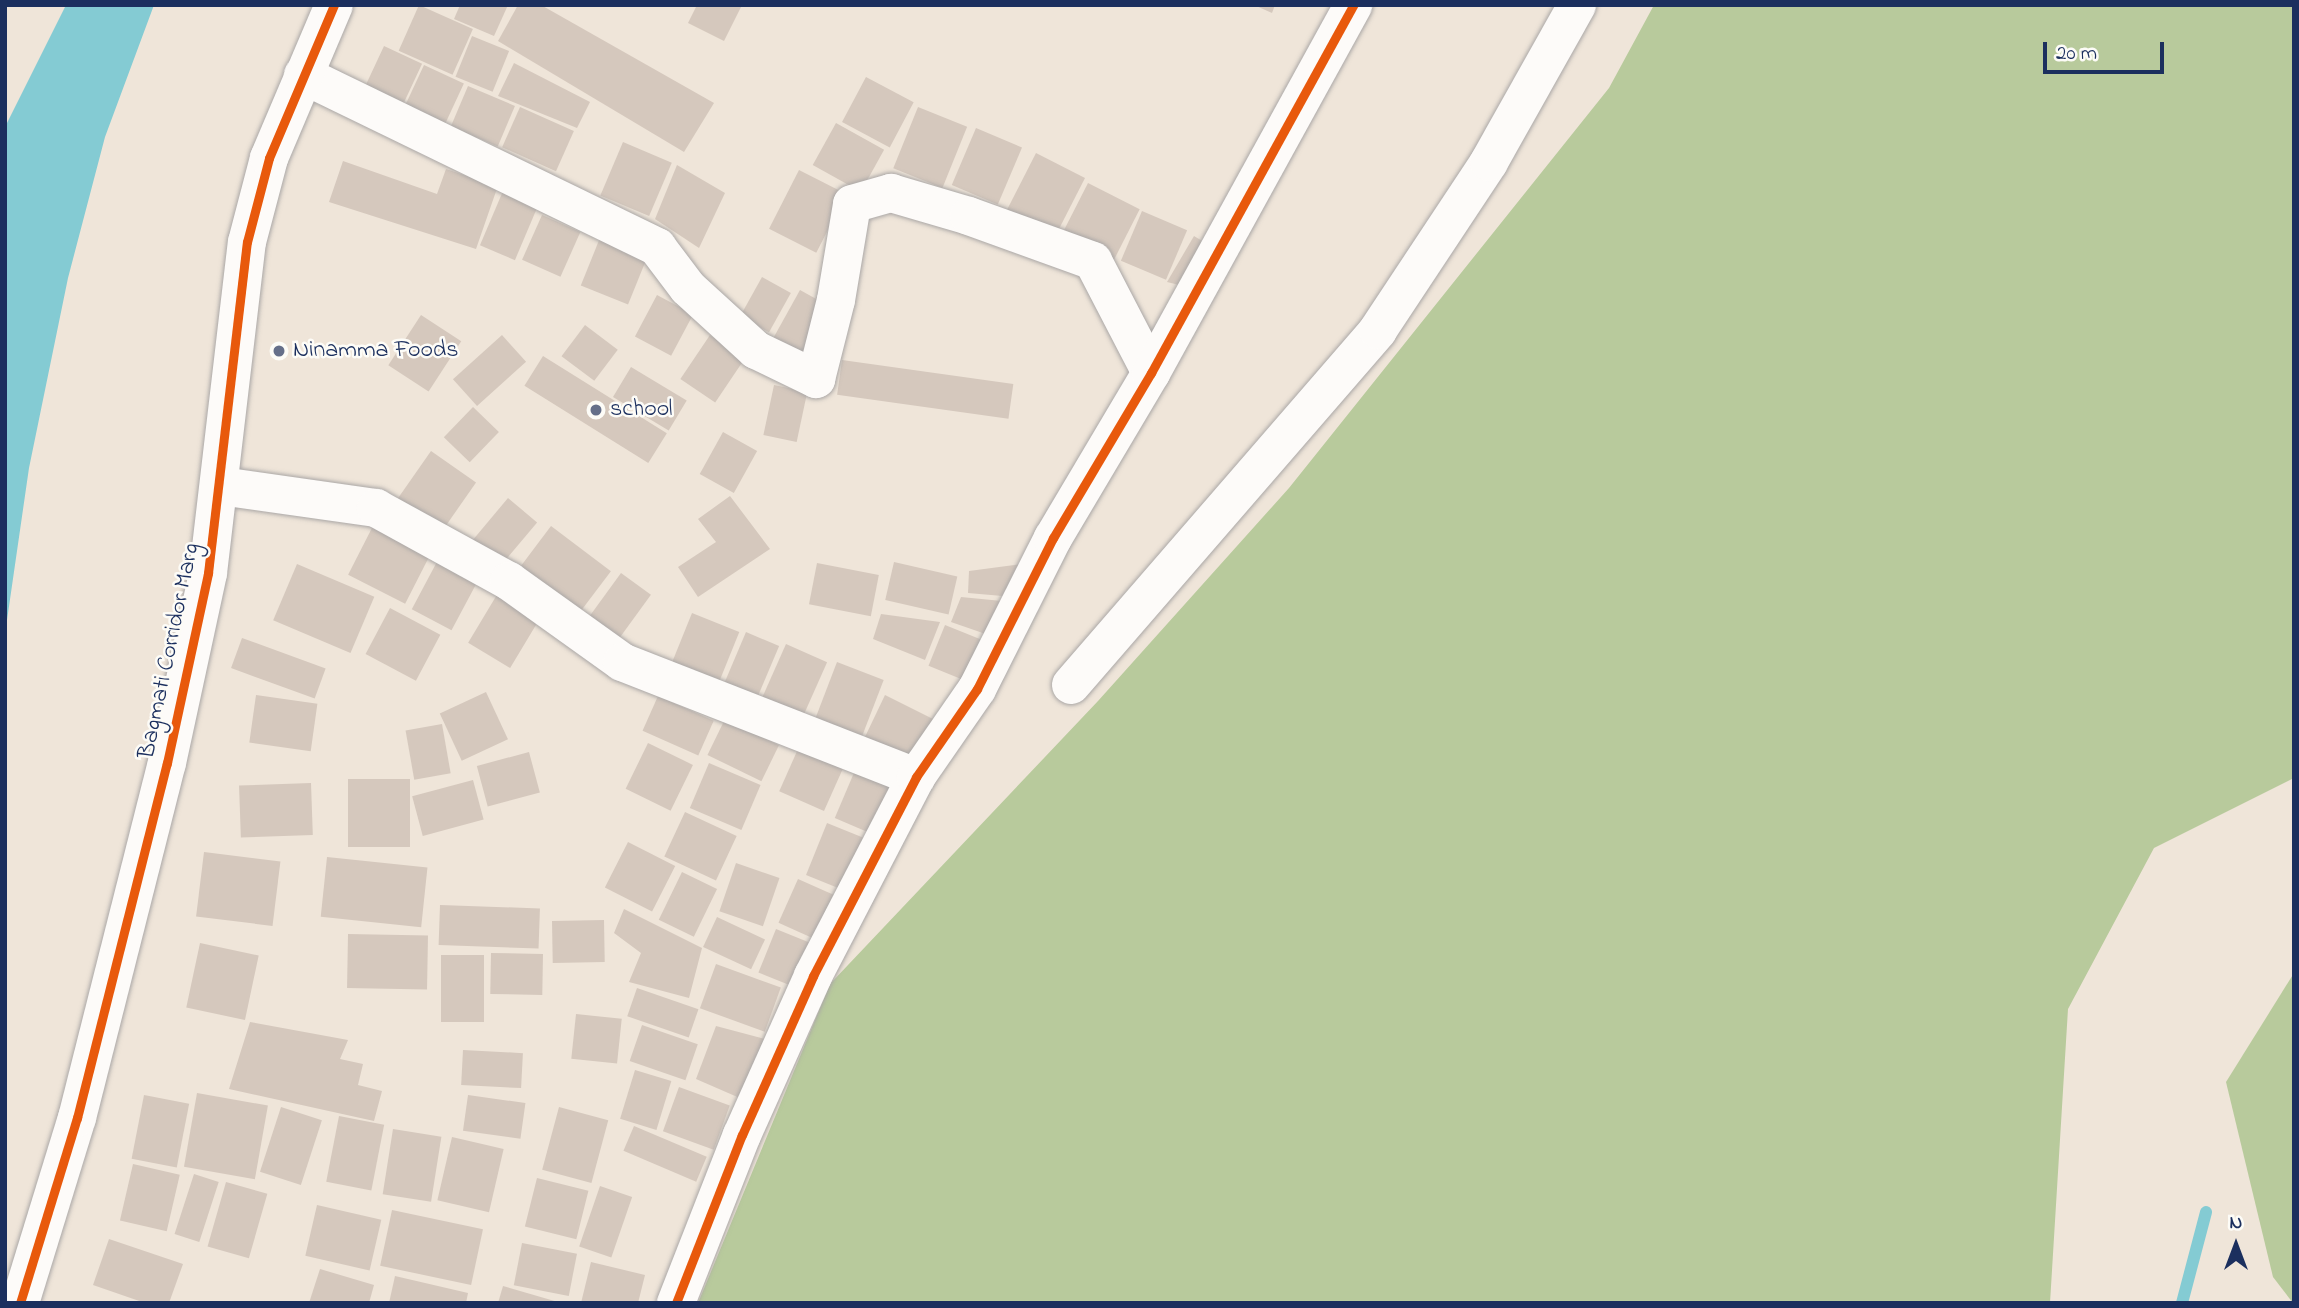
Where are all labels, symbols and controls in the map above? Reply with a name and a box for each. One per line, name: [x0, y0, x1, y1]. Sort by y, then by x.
scale bar: [2047, 28, 2168, 72]
text: 20 m: [2056, 39, 2097, 69]
place label: Ninamma Foods: [293, 337, 459, 365]
marker: Ninamma Foods: [271, 343, 287, 359]
place label: school: [610, 396, 673, 424]
marker: school: [588, 402, 604, 418]
street label: Bagmati Corridor Marg: [133, 540, 207, 762]
north arrow: [2201, 1210, 2271, 1280]
text: N: [2230, 1210, 2242, 1237]

